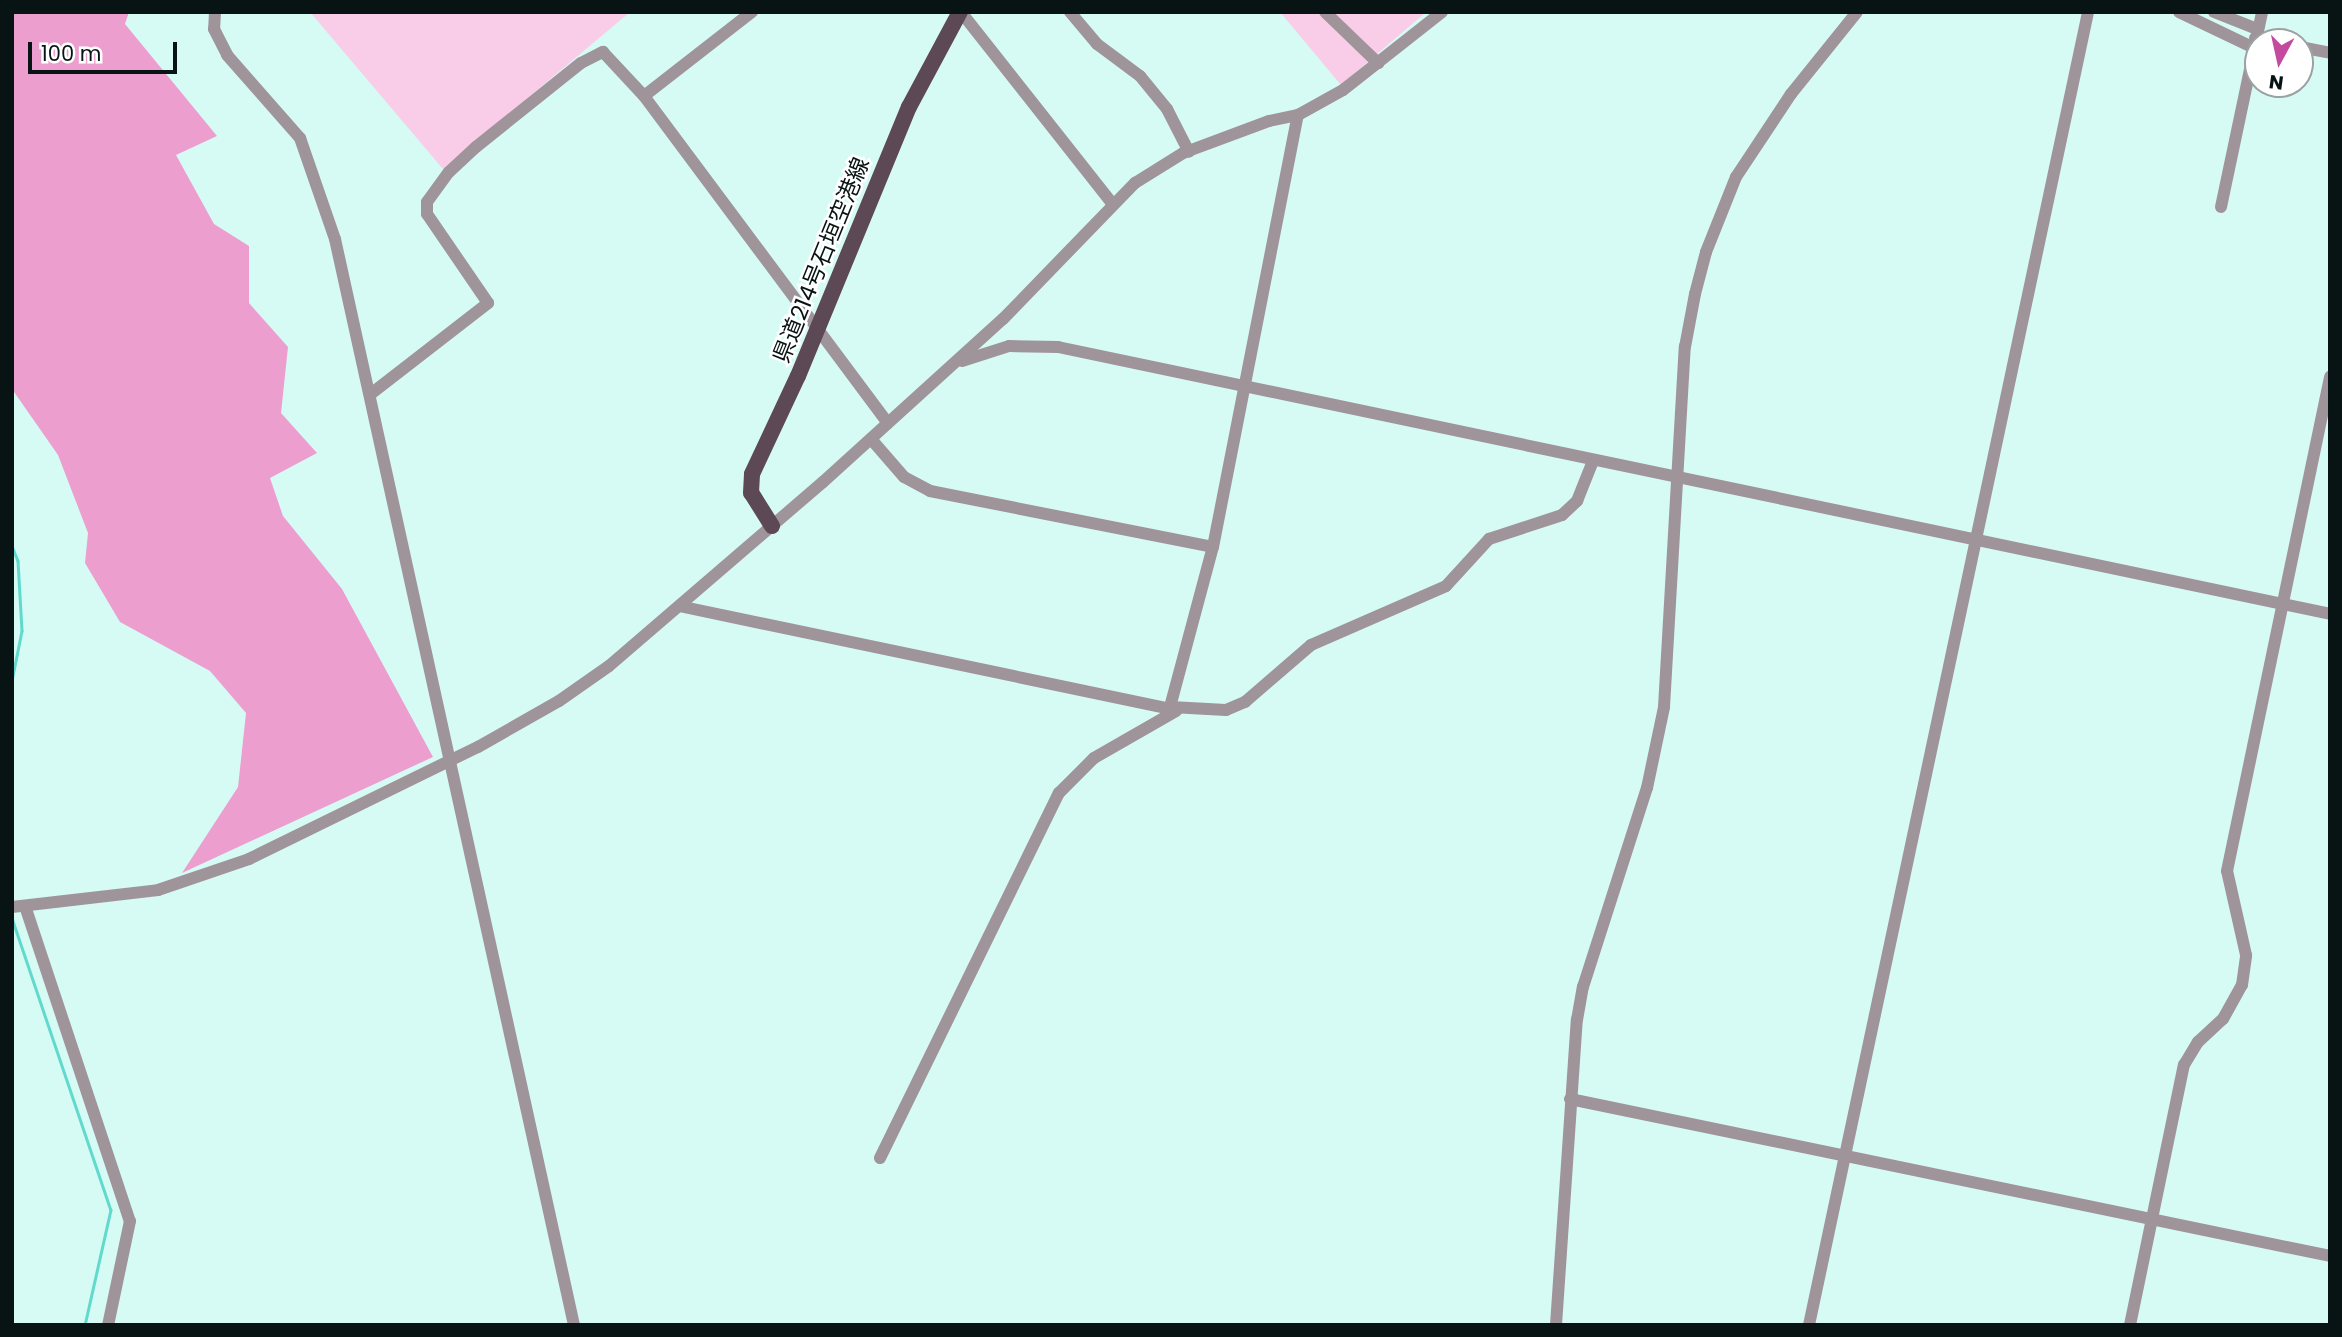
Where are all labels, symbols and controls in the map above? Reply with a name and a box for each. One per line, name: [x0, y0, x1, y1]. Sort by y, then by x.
scale bar: [32, 28, 180, 72]
north arrow: [2244, 28, 2314, 98]
text: 100 m: [41, 39, 101, 68]
text: N: [2267, 68, 2285, 97]
street label: 県道214号石垣空港線: [767, 153, 875, 367]

